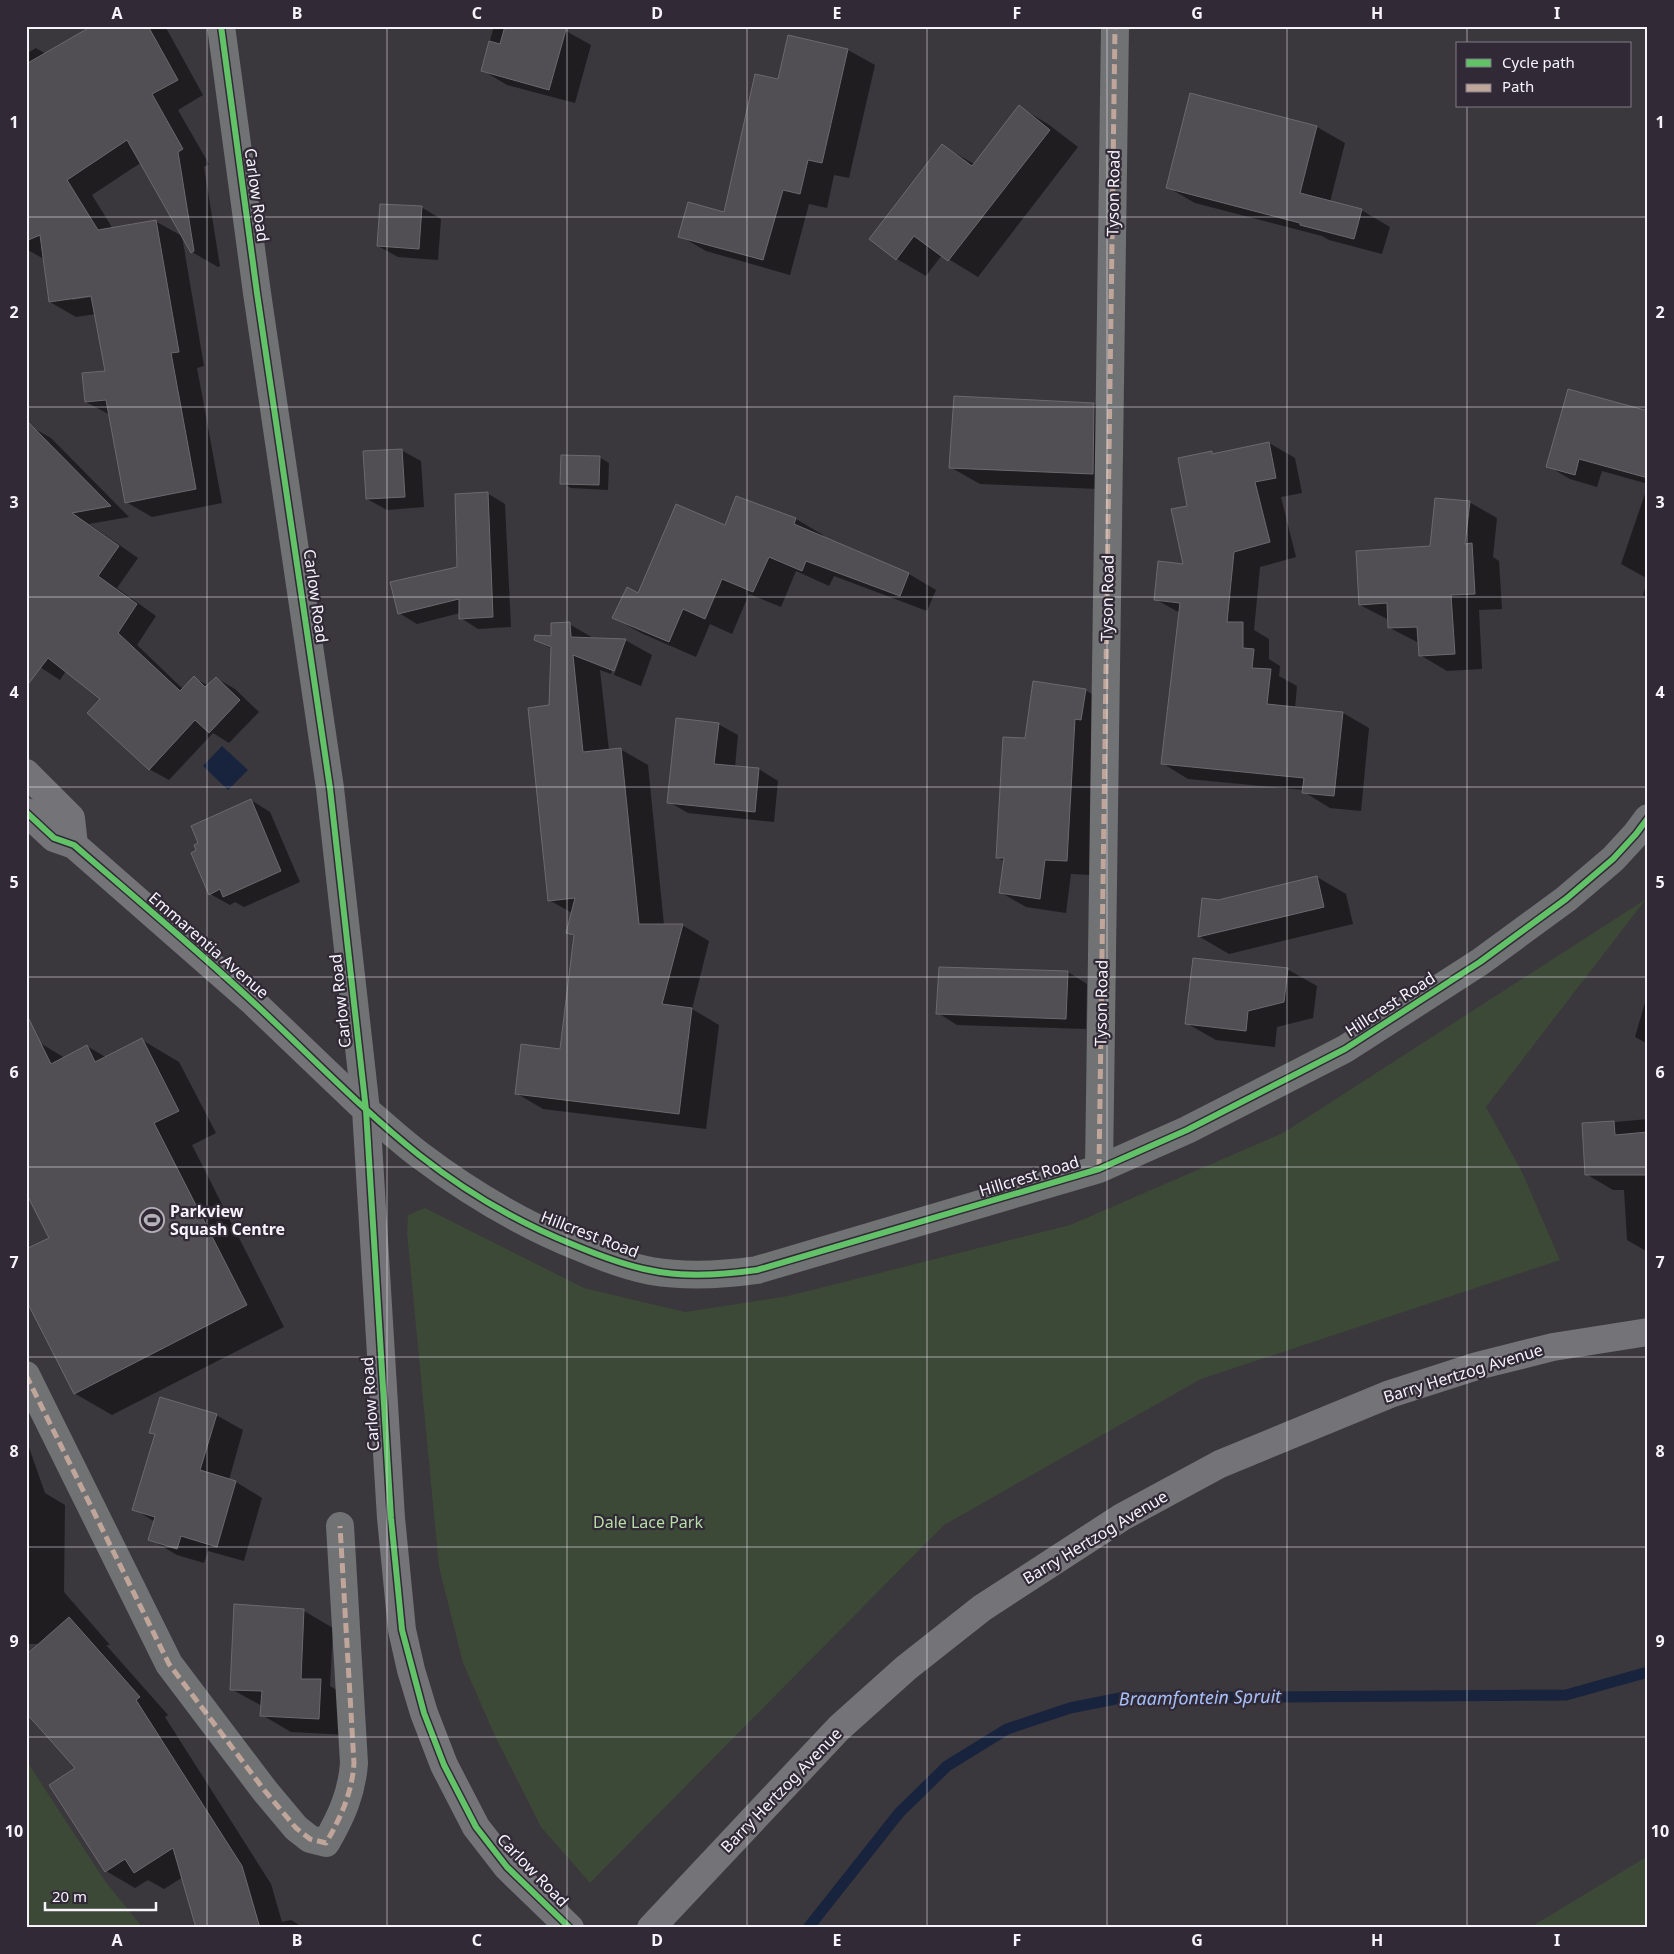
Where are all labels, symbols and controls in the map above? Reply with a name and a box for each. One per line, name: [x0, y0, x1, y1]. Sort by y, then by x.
text: A: [111, 2, 123, 24]
text: B: [292, 2, 302, 24]
text: C: [472, 2, 482, 24]
text: D: [651, 2, 663, 24]
text: E: [833, 2, 842, 24]
text: F: [1013, 2, 1021, 24]
text: G: [1191, 2, 1203, 24]
text: H: [1371, 2, 1383, 24]
text: I: [1554, 2, 1560, 24]
legend: [1456, 42, 1632, 108]
text: Cycle path: [1502, 52, 1575, 72]
text: Path: [1502, 76, 1534, 96]
text: 1: [9, 111, 19, 133]
text: 1: [1655, 111, 1665, 133]
street label: Carlow Road: [240, 147, 274, 243]
street label: Tyson Road: [1101, 150, 1125, 236]
text: 2: [9, 301, 19, 323]
text: 2: [1655, 301, 1665, 323]
text: 3: [9, 491, 19, 513]
text: 3: [1655, 491, 1665, 513]
street label: Carlow Road: [299, 548, 333, 644]
street label: Tyson Road: [1095, 555, 1119, 641]
text: 4: [9, 681, 19, 703]
text: 4: [1655, 681, 1665, 703]
text: 5: [9, 871, 19, 893]
text: 5: [1655, 871, 1665, 893]
street label: Emmarentia Avenue: [144, 887, 274, 1003]
street label: Carlow Road: [324, 953, 356, 1049]
street label: Tyson Road: [1089, 960, 1113, 1046]
street label: Hillcrest Road: [1341, 967, 1439, 1041]
text: 6: [9, 1061, 19, 1083]
text: 6: [1655, 1061, 1665, 1083]
street label: Hillcrest Road: [976, 1150, 1082, 1202]
place label: Parkview Squash Centre: [170, 1200, 285, 1240]
street label: Hillcrest Road: [538, 1205, 642, 1263]
sports icon: Parkview Squash Centre: [139, 1207, 165, 1233]
text: 7: [9, 1251, 19, 1273]
text: 7: [1655, 1251, 1665, 1273]
street label: Barry Hertzog Avenue: [1381, 1338, 1545, 1408]
street label: Carlow Road: [356, 1356, 384, 1452]
text: 8: [9, 1440, 19, 1462]
text: 8: [1655, 1440, 1665, 1462]
street label: Barry Hertzog Avenue: [1018, 1485, 1172, 1589]
park label: Dale Lace Park: [593, 1511, 703, 1533]
text: 9: [9, 1630, 19, 1652]
text: 9: [1655, 1630, 1665, 1652]
water label: Braamfontein Spruit: [1119, 1684, 1282, 1710]
street label: Barry Hertzog Avenue: [716, 1723, 846, 1857]
text: 10: [5, 1820, 23, 1842]
text: 10: [1651, 1820, 1669, 1842]
street label: Carlow Road: [492, 1828, 574, 1912]
scale bar: [45, 1879, 156, 1911]
text: 20 m: [52, 1886, 87, 1906]
text: A: [111, 1929, 123, 1951]
text: B: [292, 1929, 302, 1951]
text: C: [472, 1929, 482, 1951]
text: D: [651, 1929, 663, 1951]
text: E: [833, 1929, 842, 1951]
text: F: [1013, 1929, 1021, 1951]
text: G: [1191, 1929, 1203, 1951]
text: H: [1371, 1929, 1383, 1951]
text: I: [1554, 1929, 1560, 1951]

